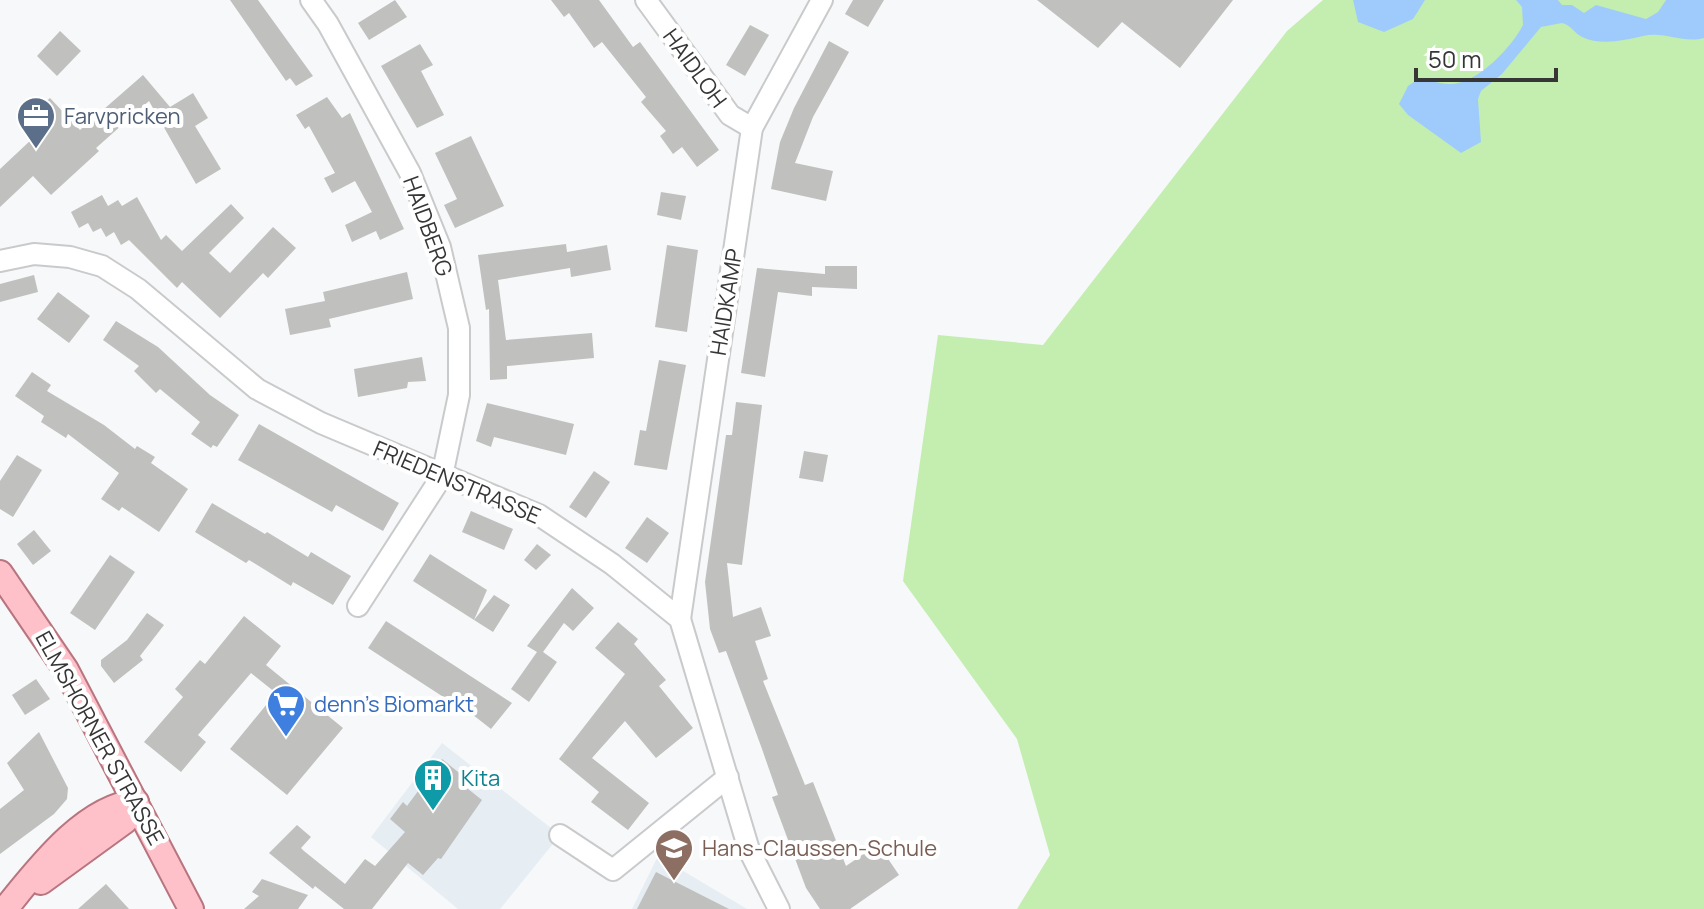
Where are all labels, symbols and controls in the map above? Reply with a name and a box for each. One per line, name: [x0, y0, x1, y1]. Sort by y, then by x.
street label: HAIDLOH: [656, 22, 734, 114]
scale bar: [1416, 32, 1556, 82]
text: 50 m: [1428, 42, 1482, 75]
office icon: Farvpricken: [15, 95, 57, 150]
place label: Farvpricken: [64, 101, 181, 131]
street label: HAIDBERG: [396, 172, 460, 280]
street label: HAIDKAMP: [703, 246, 749, 358]
street label: FRIEDENSTRASSE: [369, 433, 545, 531]
street label: ELMSHORNER STRASSE: [29, 626, 171, 850]
supermarket icon: denn's Biomarkt: [265, 683, 307, 738]
place label: denn's Biomarkt: [314, 689, 474, 719]
building icon: Kita: [412, 757, 454, 812]
place label: Kita: [461, 763, 500, 793]
school or university icon: Hans-Claussen-Schule: [653, 827, 695, 882]
place label: Hans-Claussen-Schule: [702, 833, 937, 863]

